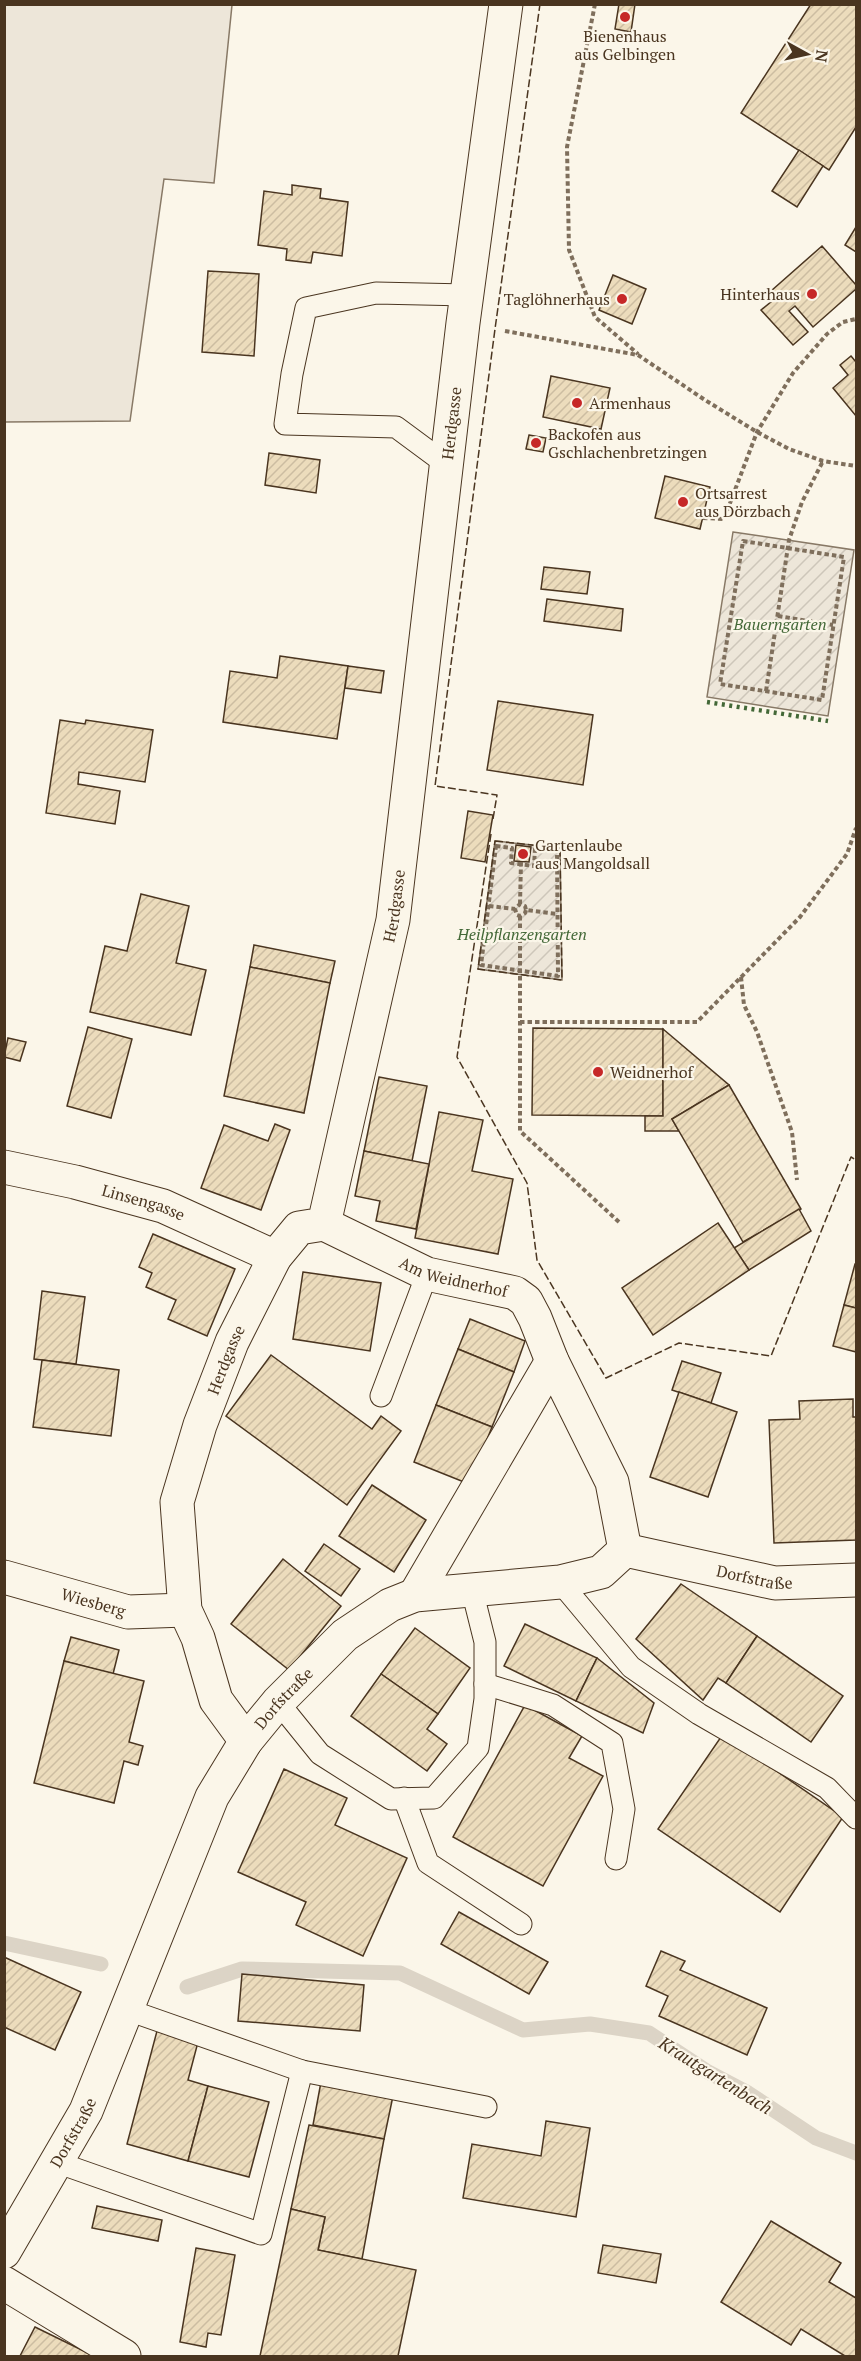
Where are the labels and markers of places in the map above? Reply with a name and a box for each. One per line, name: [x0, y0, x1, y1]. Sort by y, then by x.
marker: Bienenhaus aus Gelbingen: [618, 10, 632, 24]
place label: Bienenhaus aus Gelbingen: [575, 25, 676, 65]
place label: Hinterhaus: [720, 283, 800, 305]
marker: Hinterhaus: [805, 287, 819, 301]
place label: Taglöhnerhaus: [504, 288, 610, 310]
marker: Taglöhnerhaus: [615, 292, 629, 306]
place label: Armenhaus: [589, 392, 671, 414]
marker: Armenhaus: [570, 396, 584, 410]
place label: Backofen aus Gschlachenbretzingen: [548, 423, 708, 463]
marker: Backofen aus Gschlachenbretzingen: [529, 436, 543, 450]
place label: Ortsarrest aus Dörzbach: [695, 482, 791, 522]
marker: Ortsarrest aus Dörzbach: [676, 495, 690, 509]
place label: Gartenlaube aus Mangoldsall: [535, 834, 650, 874]
marker: Gartenlaube aus Mangoldsall: [516, 847, 530, 861]
place label: Weidnerhof: [610, 1061, 695, 1083]
marker: Weidnerhof: [591, 1065, 605, 1079]

